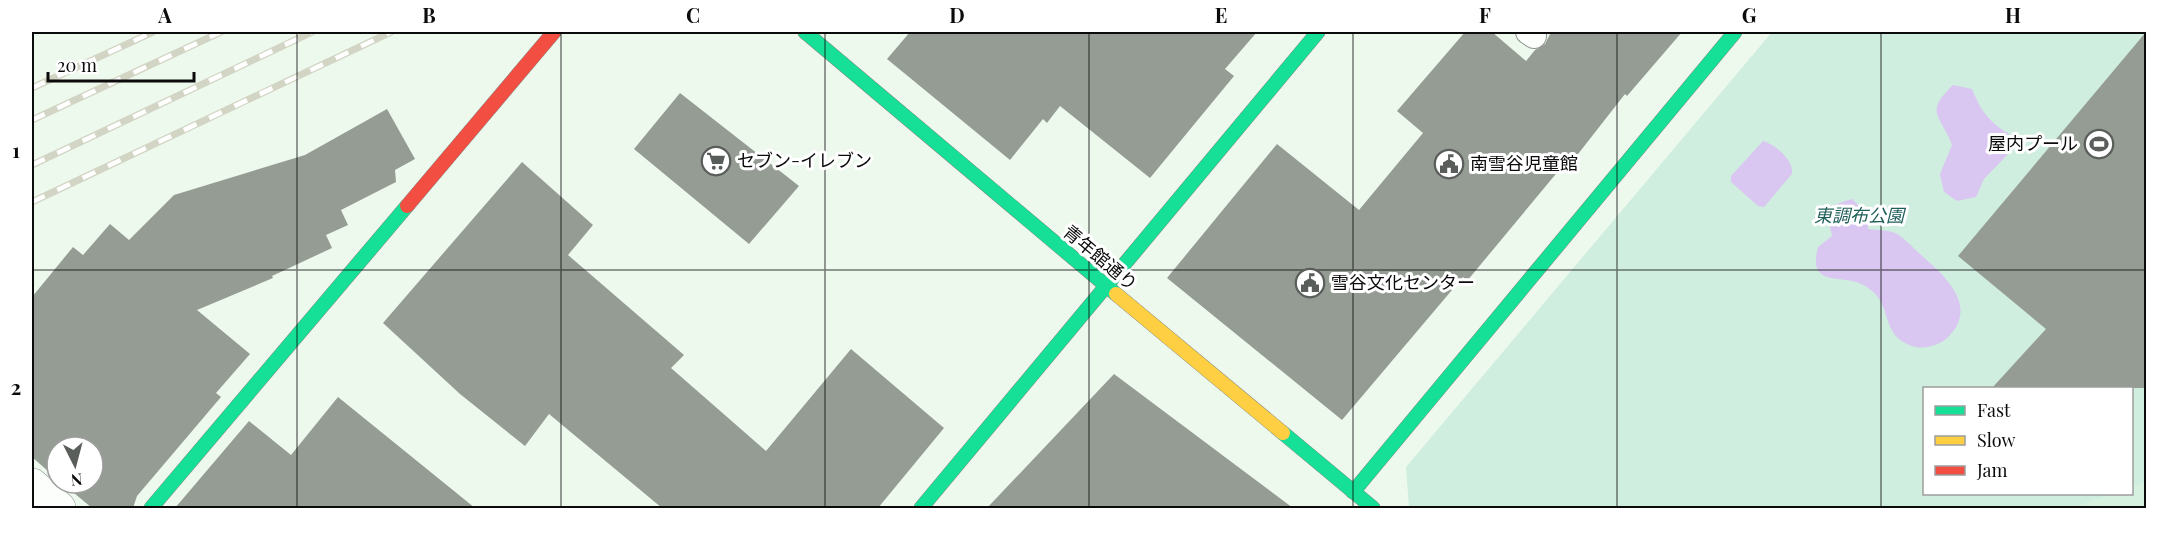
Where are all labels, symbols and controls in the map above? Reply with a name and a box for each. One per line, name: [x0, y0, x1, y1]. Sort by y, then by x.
text: A: [157, 1, 172, 28]
text: B: [422, 1, 436, 28]
text: C: [686, 1, 700, 28]
text: D: [949, 1, 965, 28]
text: E: [1215, 1, 1227, 28]
text: F: [1479, 1, 1491, 28]
text: G: [1742, 1, 1757, 28]
text: H: [2005, 1, 2021, 28]
scale bar: [48, 45, 194, 83]
text: 20 m: [57, 53, 97, 77]
sports icon: 屋内プール: [2083, 128, 2115, 160]
place label: 屋内プール: [1988, 131, 2078, 155]
text: 1: [12, 136, 20, 163]
supermarket icon: セブン-イレブン: [700, 145, 732, 177]
place label: セブン-イレブン: [737, 148, 872, 172]
public building icon: 南雪谷児童館: [1433, 148, 1465, 180]
place label: 南雪谷児童館: [1470, 151, 1578, 175]
park label: 東調布公園: [1814, 203, 1907, 227]
street label: 青年館通り: [1058, 219, 1143, 295]
public building icon: 雪谷文化センター: [1294, 267, 1326, 299]
place label: 雪谷文化センター: [1331, 270, 1475, 294]
text: 2: [11, 373, 21, 400]
legend: [1923, 387, 2133, 495]
text: Fast: [1977, 398, 2011, 422]
text: Slow: [1977, 428, 2015, 452]
north arrow: [45, 435, 105, 495]
text: Jam: [1976, 458, 2007, 482]
text: N: [69, 469, 83, 492]

